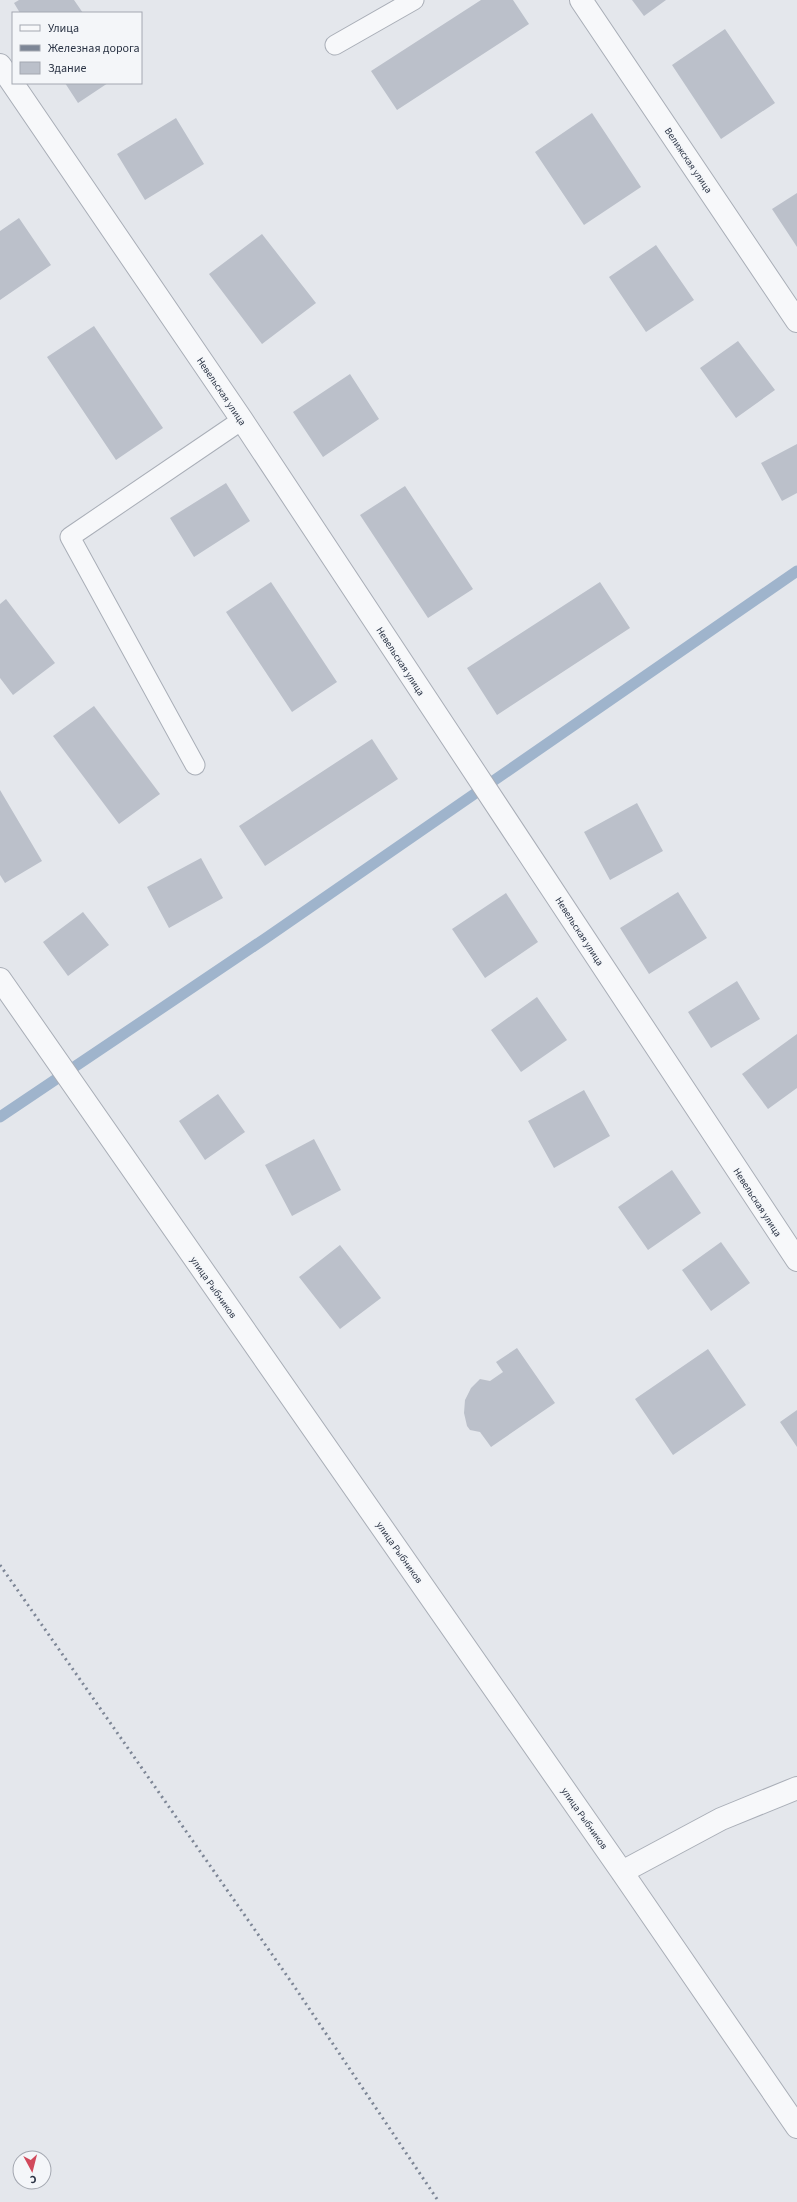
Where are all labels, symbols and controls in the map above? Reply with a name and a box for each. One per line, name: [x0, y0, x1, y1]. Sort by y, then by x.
legend: [12, 12, 142, 84]
text: Улица: [48, 20, 79, 37]
text: Железная дорога: [48, 40, 140, 57]
text: Здание: [48, 60, 87, 77]
street label: Велижская улица: [661, 125, 715, 196]
street label: Невельская улица: [193, 355, 249, 428]
street label: Невельская улица: [373, 624, 428, 699]
street label: Невельская улица: [552, 894, 607, 969]
street label: Невельская улица: [730, 1165, 785, 1240]
street label: улица Рыбников: [187, 1254, 240, 1321]
street label: улица Рыбников: [373, 1519, 426, 1586]
street label: улица Рыбников: [558, 1785, 611, 1852]
north arrow: [12, 2150, 52, 2190]
text: С: [28, 2172, 37, 2187]

